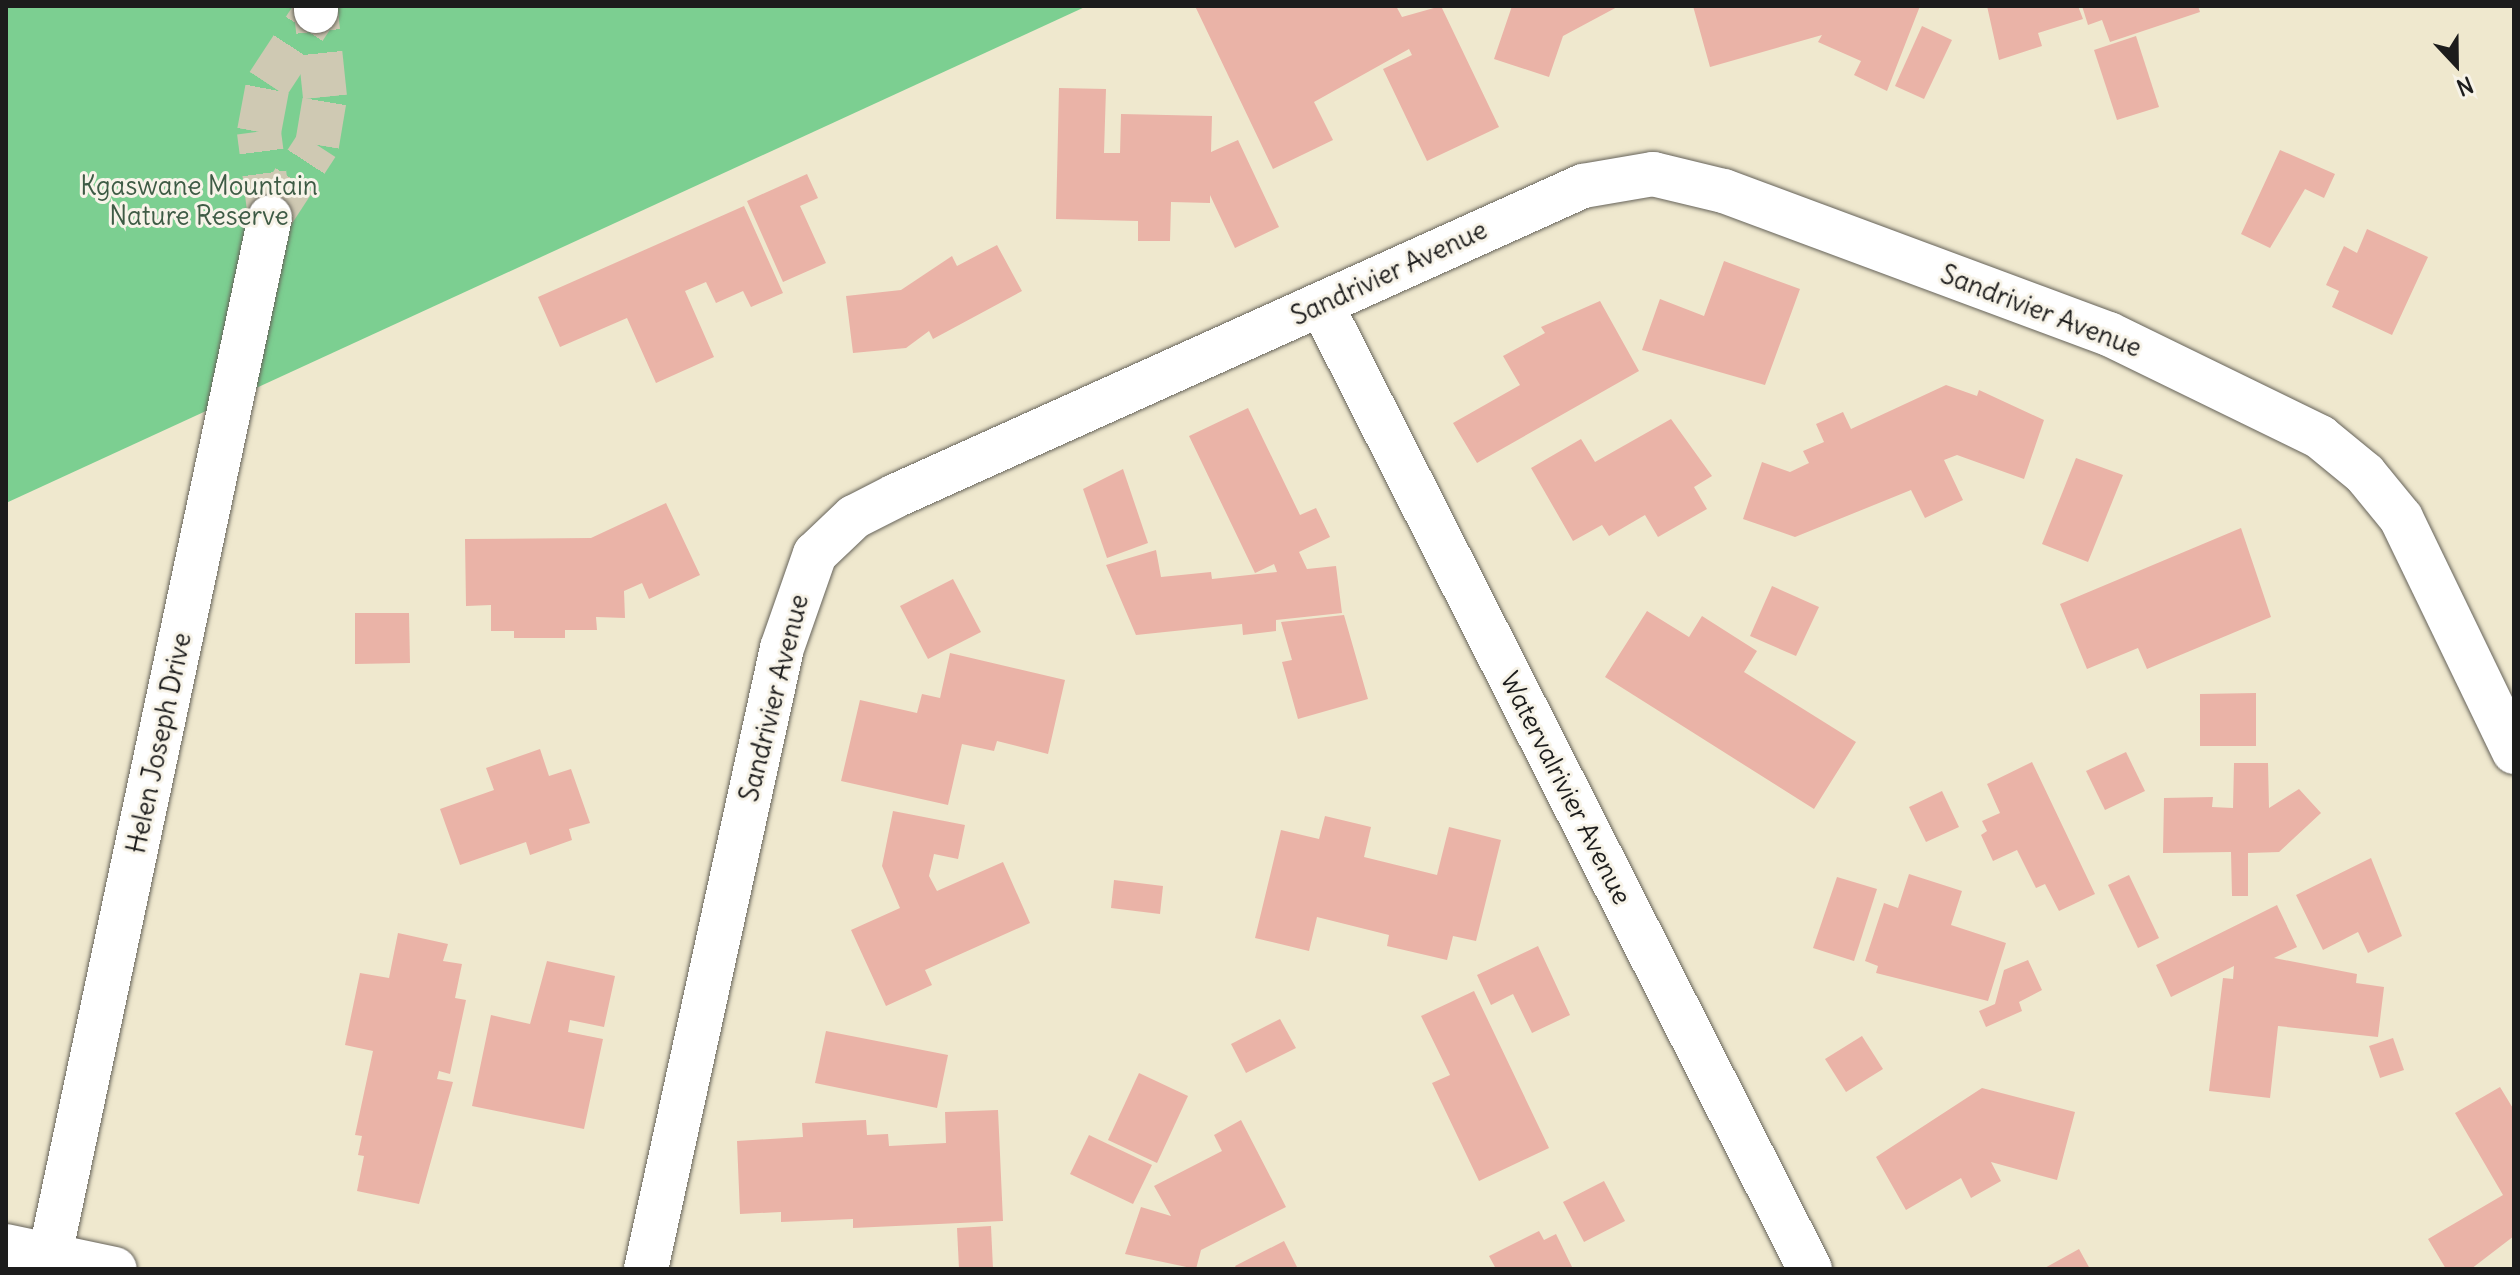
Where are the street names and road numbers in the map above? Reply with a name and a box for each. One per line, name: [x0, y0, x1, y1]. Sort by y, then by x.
street label: Sandrivier Avenue: [1286, 214, 1492, 332]
street label: Sandrivier Avenue: [1936, 258, 2146, 364]
street label: Sandrivier Avenue: [733, 591, 815, 805]
street label: Helen Joseph Drive: [120, 630, 198, 856]
street label: Watervalrivier Avenue: [1494, 667, 1638, 909]

